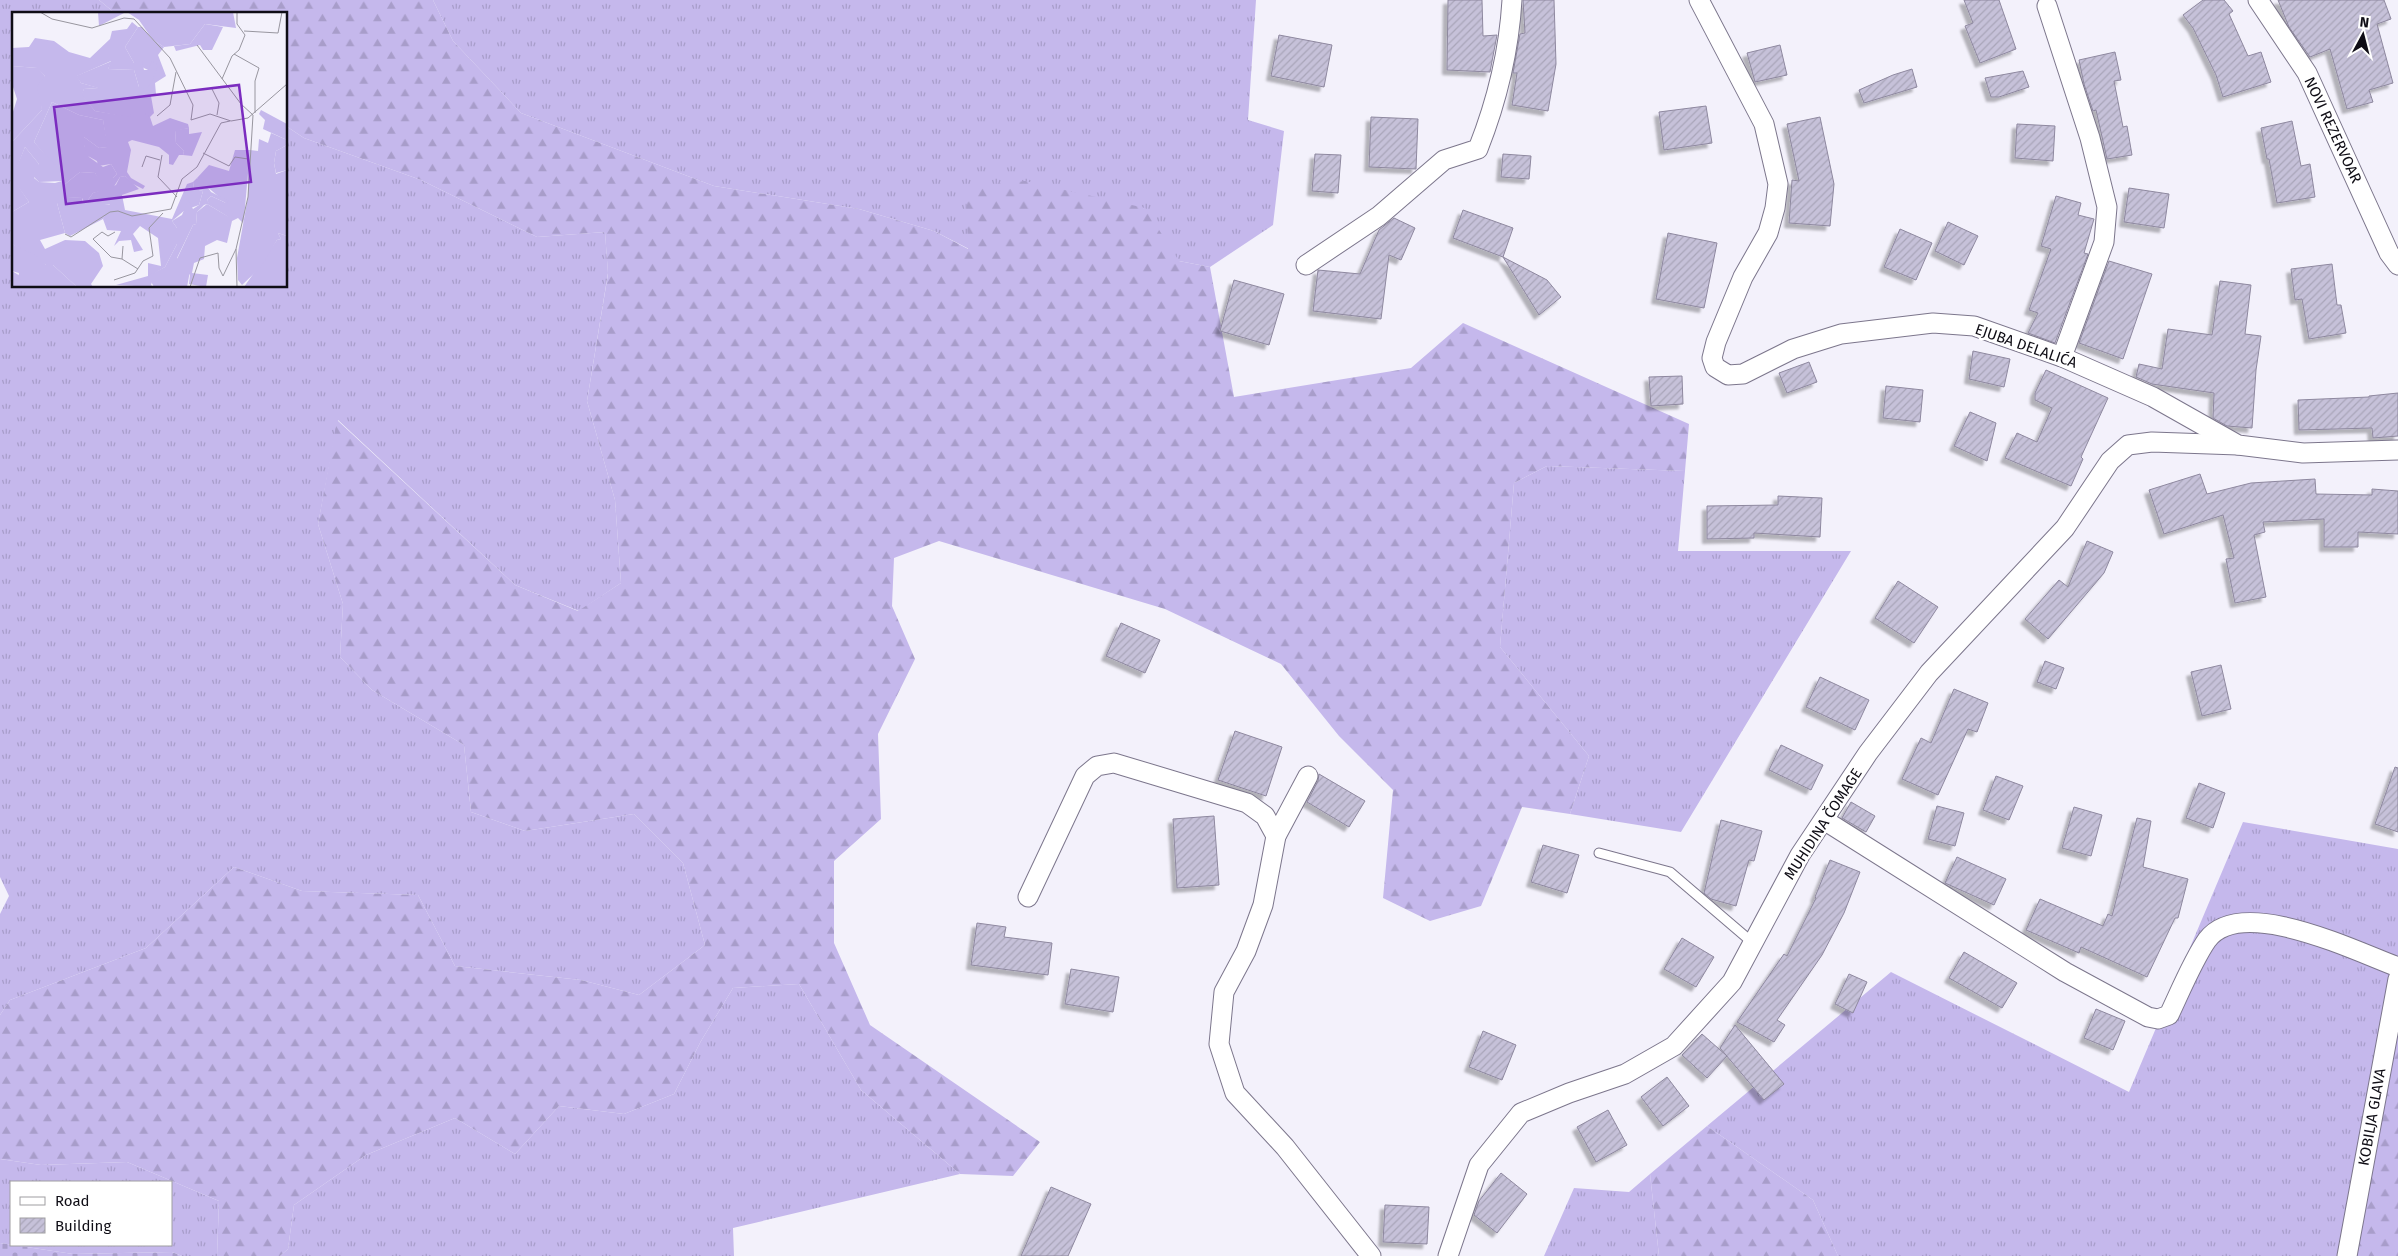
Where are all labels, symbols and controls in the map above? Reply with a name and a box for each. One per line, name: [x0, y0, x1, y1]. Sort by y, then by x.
north arrow: [2338, 10, 2388, 60]
inset map: [12, 12, 288, 288]
text: N: [2359, 14, 2370, 32]
street label: NOVI REZERVOAR: [2300, 74, 2366, 186]
street label: EJUBA DELALIĆA: [1973, 320, 2080, 372]
street label: MUHIDINA ČOMAGE: [1780, 765, 1866, 883]
street label: KOBILJA GLAVA: [2355, 1066, 2390, 1167]
legend: [10, 1181, 172, 1246]
text: Road: [55, 1192, 90, 1210]
text: Building: [55, 1217, 111, 1235]

